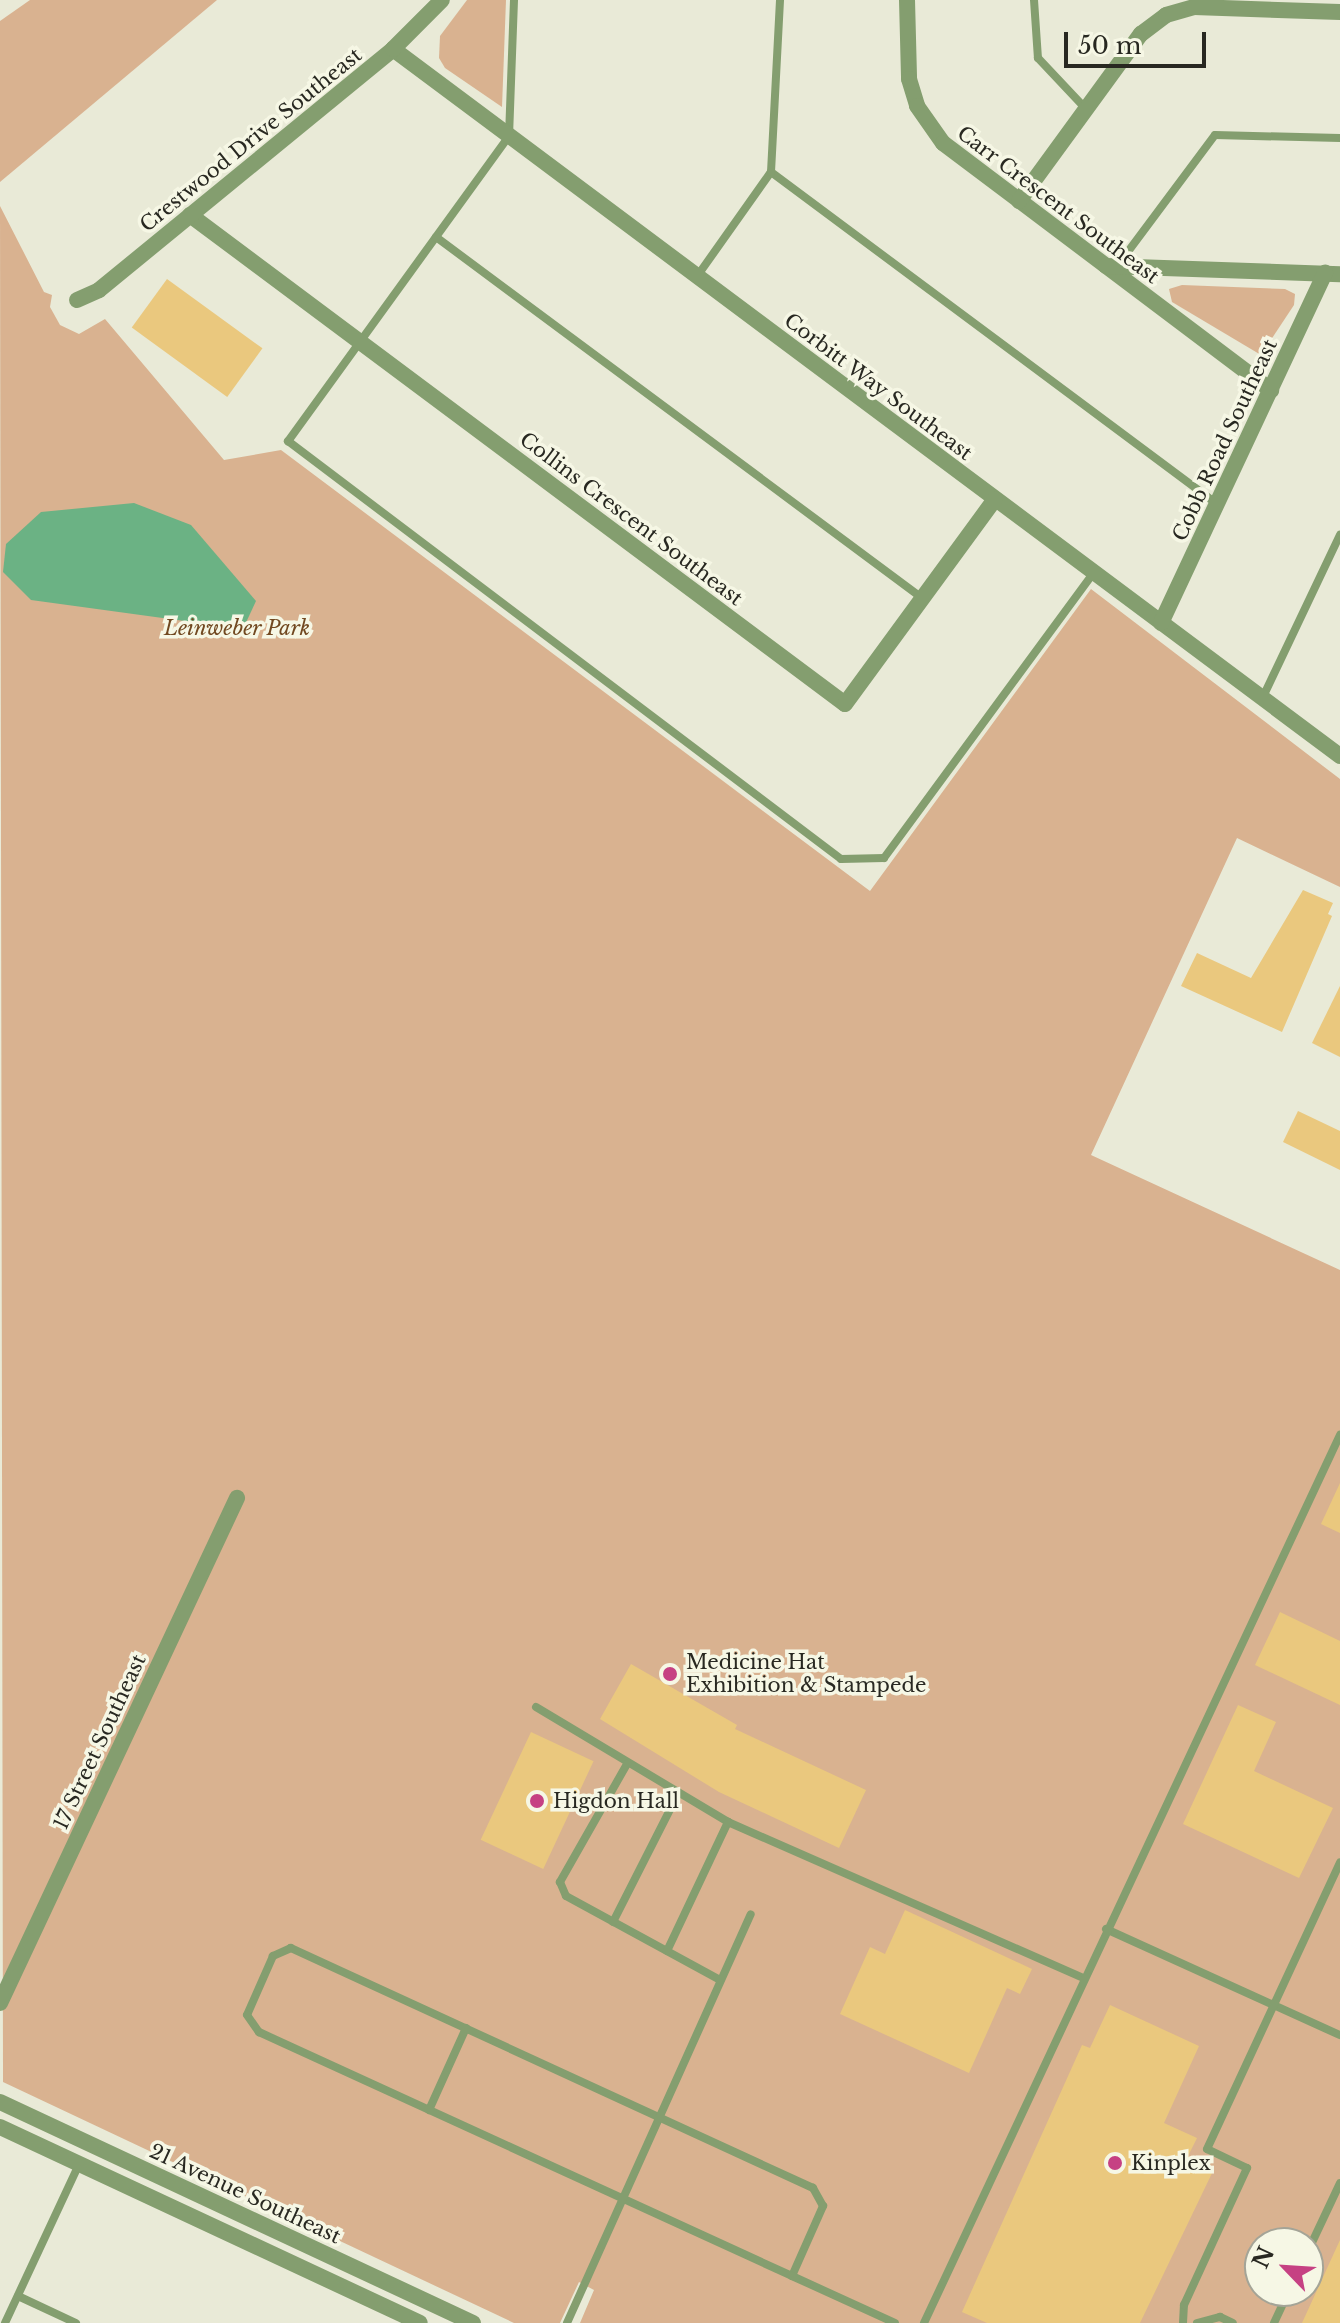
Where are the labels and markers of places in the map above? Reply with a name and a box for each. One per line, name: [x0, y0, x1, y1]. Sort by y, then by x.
place label: Medicine Hat Exhibition & Stampede: [686, 1650, 926, 1697]
marker: Medicine Hat Exhibition & Stampede: [661, 1665, 679, 1683]
place label: Higdon Hall: [553, 1789, 679, 1813]
marker: Higdon Hall: [528, 1792, 546, 1810]
place label: Kinplex: [1131, 2151, 1211, 2175]
marker: Kinplex: [1106, 2154, 1124, 2172]

